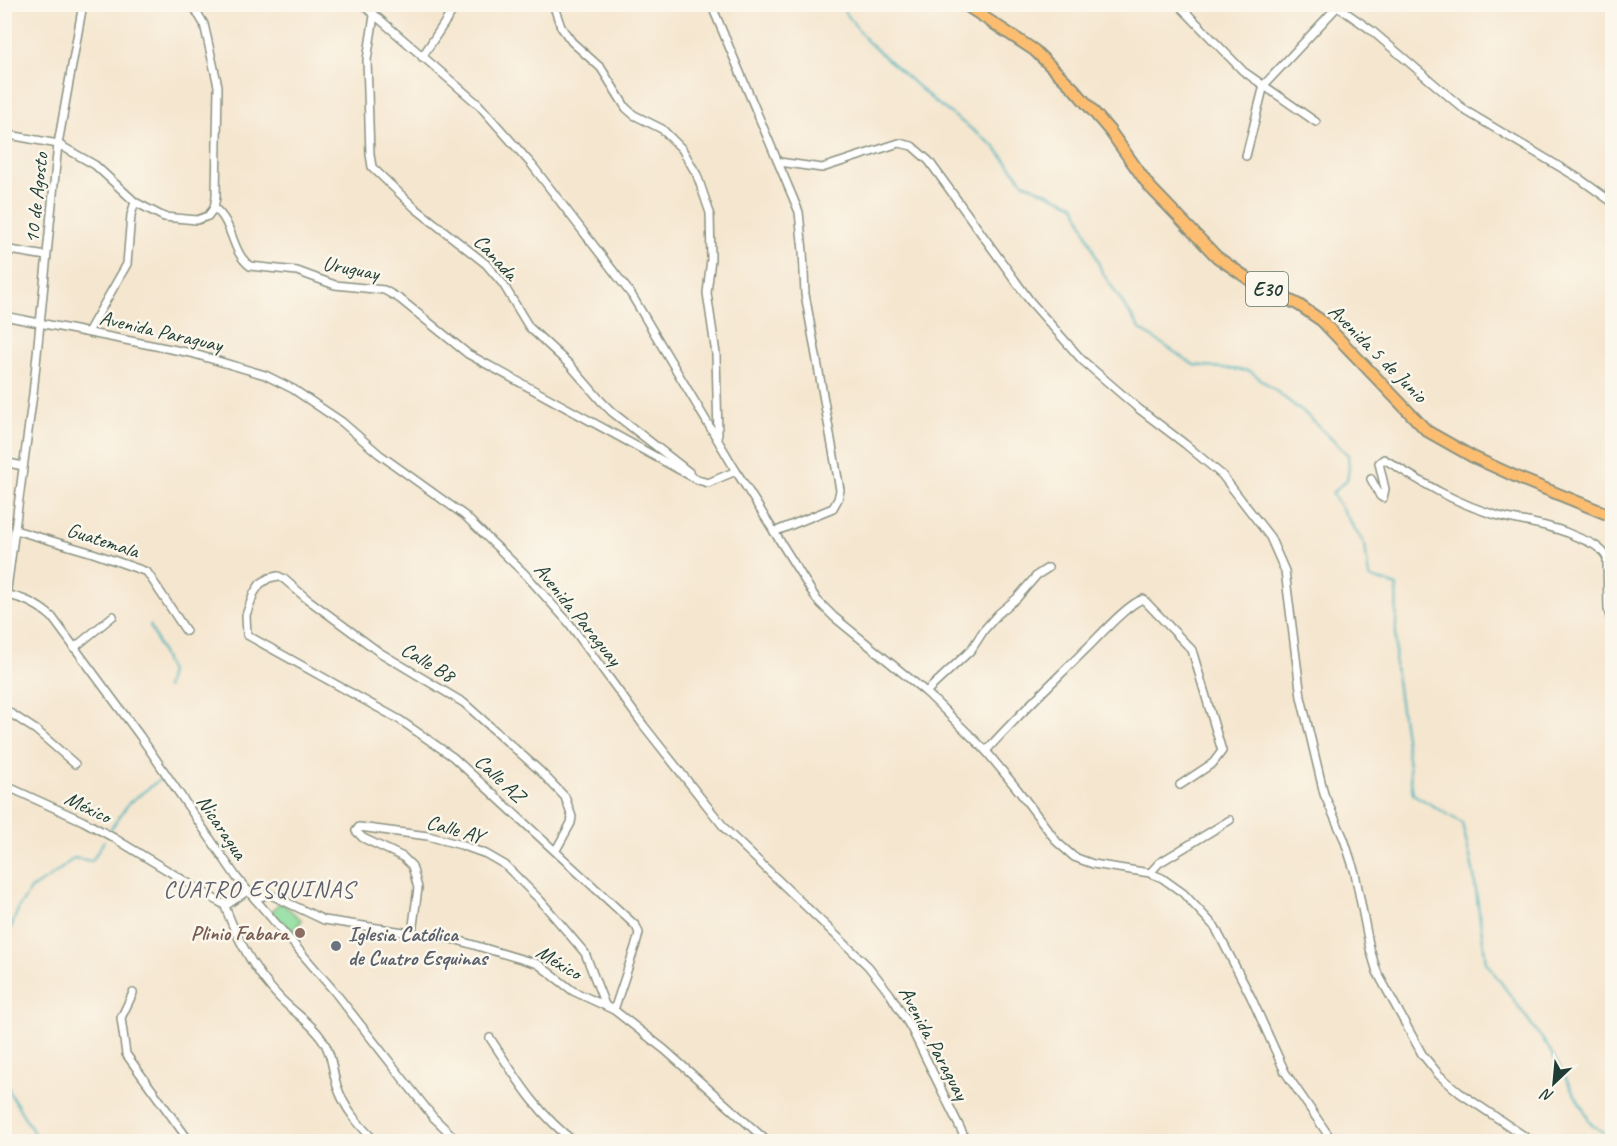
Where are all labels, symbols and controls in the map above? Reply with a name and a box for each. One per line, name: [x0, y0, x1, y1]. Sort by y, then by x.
street label: 10 de Agosto: [18, 150, 54, 245]
street label: Canada: [468, 228, 525, 287]
street label: Uruguay: [321, 250, 383, 287]
road number: E30: [1246, 272, 1288, 306]
street label: Avenida 5 de Junio: [1323, 298, 1434, 409]
street label: Avenida Paraguay: [97, 304, 227, 358]
street label: Guatemala: [64, 516, 144, 564]
street label: Avenida Paraguay: [529, 557, 629, 672]
street label: Calle B8: [396, 636, 462, 689]
street label: Calle AZ: [469, 748, 533, 810]
street label: México: [61, 785, 118, 830]
street label: Nicaragua: [191, 790, 254, 866]
street label: Calle AY: [424, 809, 491, 851]
district label: CUATRO ESQUINAS: [163, 874, 358, 904]
place label: Plinio Fabara: [191, 920, 290, 946]
place label: Iglesia Católica de Cuatro Esquinas: [348, 921, 490, 971]
marker: Plinio Fabara: [293, 926, 307, 940]
street label: México: [532, 938, 589, 987]
marker: Iglesia Católica de Cuatro Esquinas: [329, 939, 343, 953]
street label: Avenida Paraguay: [893, 982, 976, 1106]
north arrow: [1524, 1053, 1584, 1113]
text: N: [1536, 1083, 1557, 1107]

